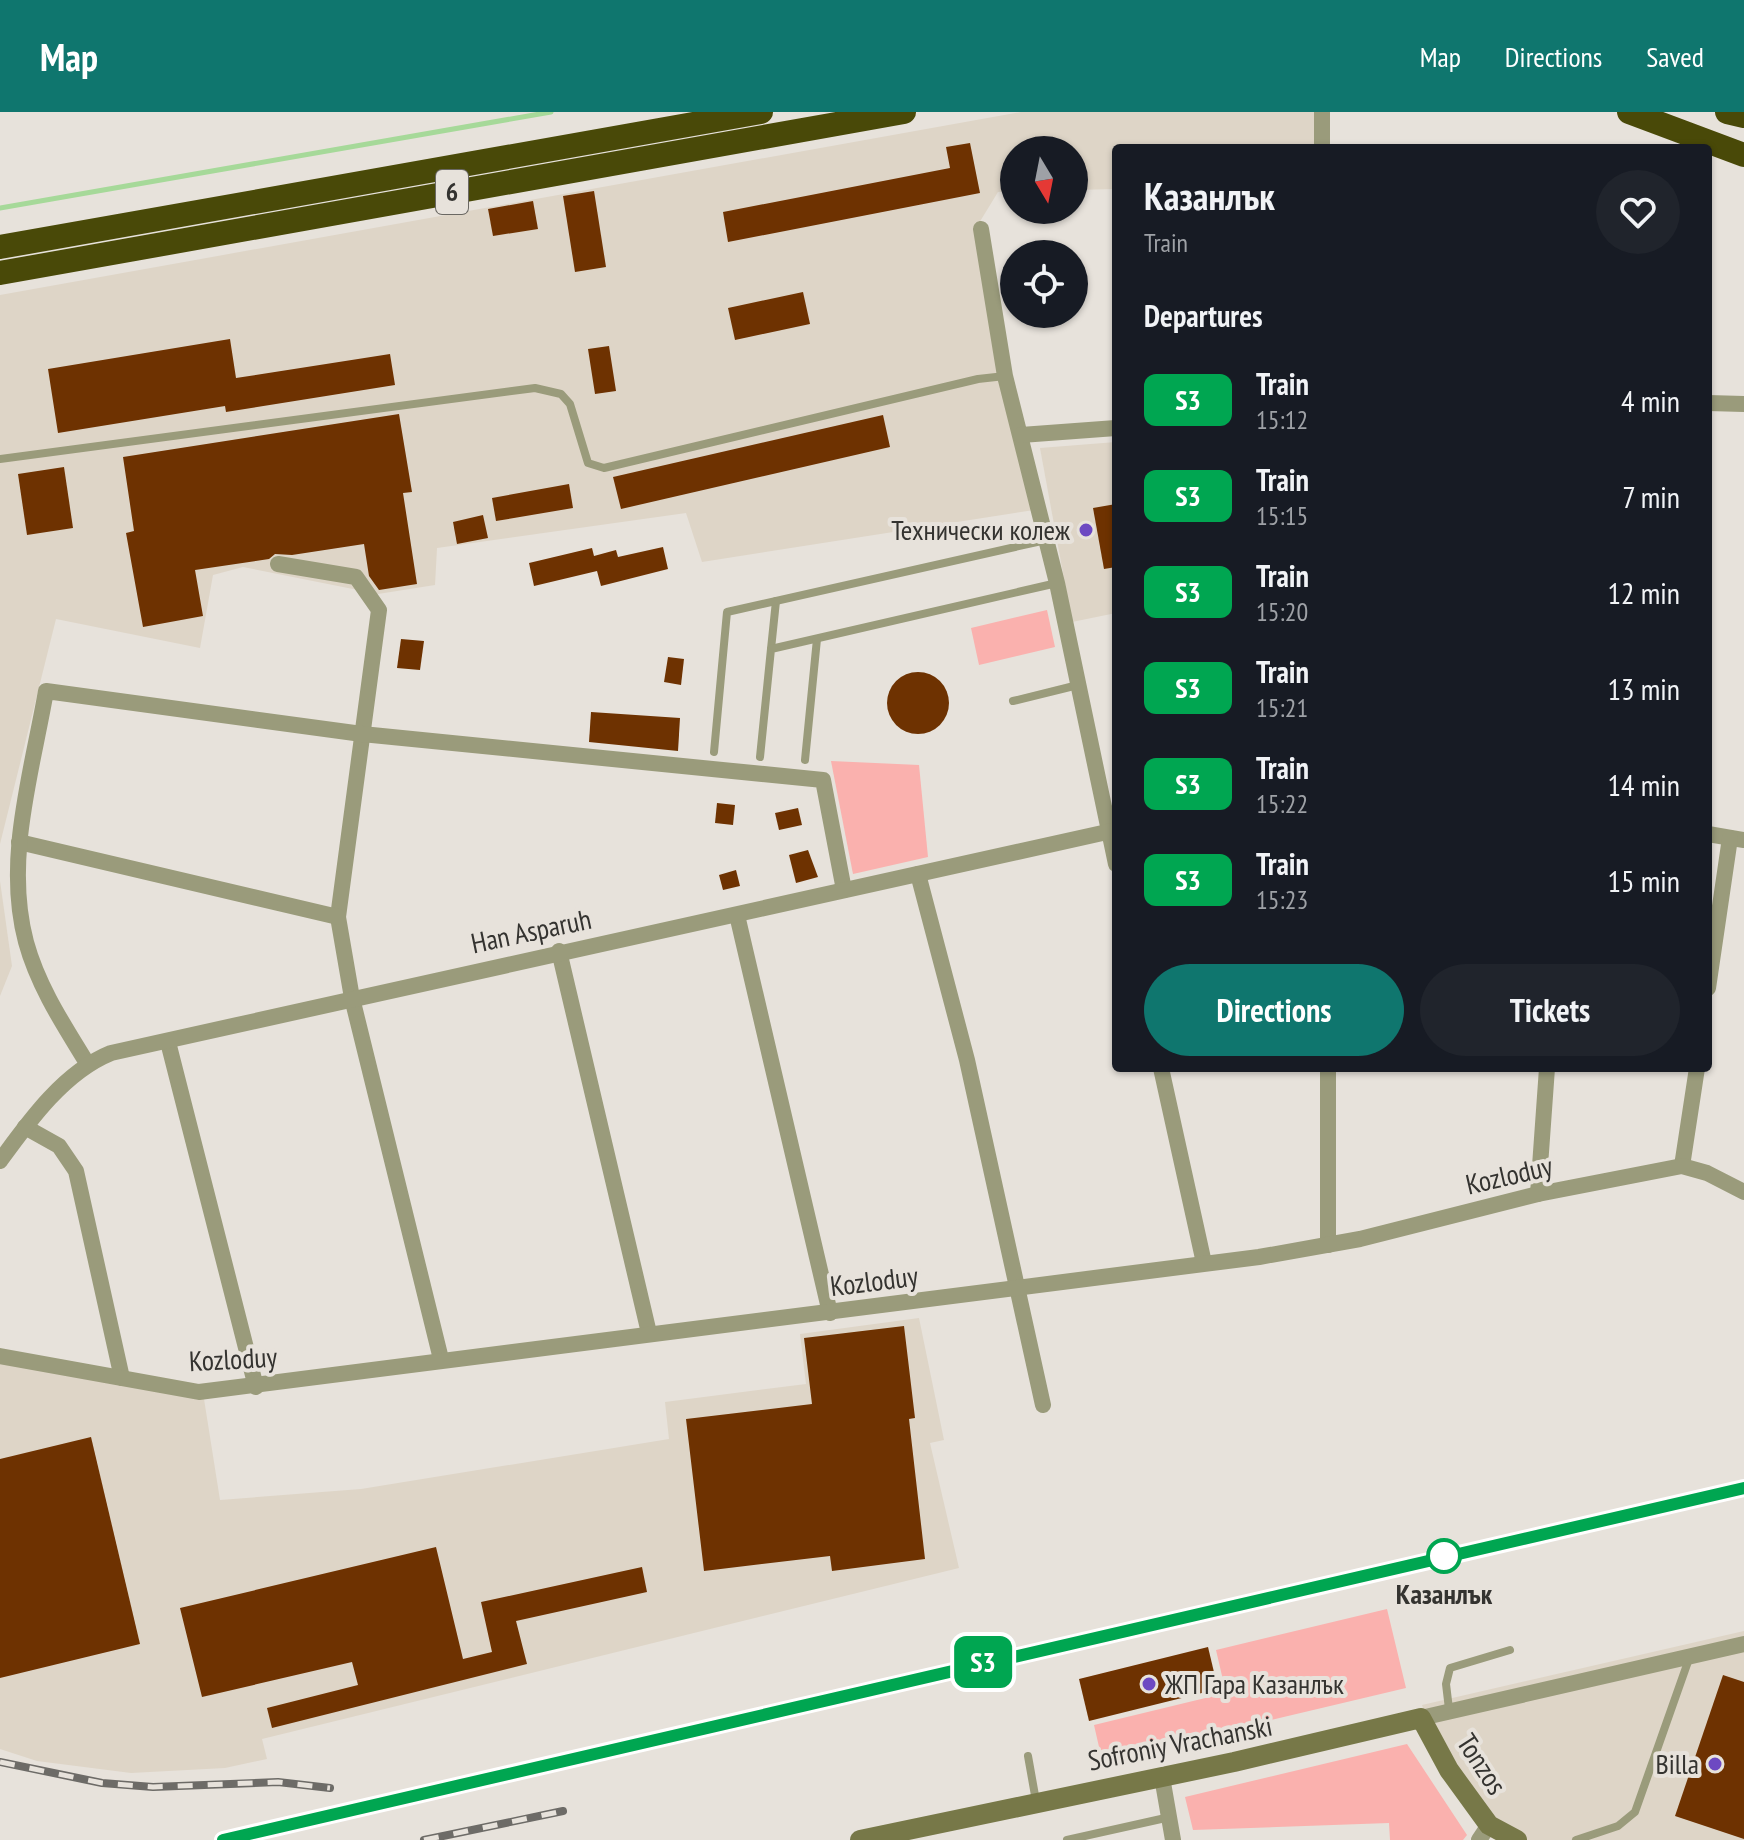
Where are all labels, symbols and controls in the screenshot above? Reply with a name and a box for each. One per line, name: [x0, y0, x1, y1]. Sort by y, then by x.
text: Map: [40, 32, 98, 81]
text: Map: [1420, 38, 1461, 75]
text: Directions: [1505, 38, 1602, 75]
text: Saved: [1646, 38, 1704, 75]
north arrow: [1000, 136, 1088, 224]
map controls: [1000, 136, 1088, 328]
road number: 6: [436, 170, 468, 214]
button: heart: [1596, 170, 1680, 254]
text: Казанлък: [1144, 171, 1275, 220]
text: Train: [1144, 226, 1188, 259]
button: locate: [1000, 240, 1088, 328]
text: Departures: [1144, 296, 1262, 335]
text: Train: [1256, 364, 1309, 403]
text: S3: [1175, 381, 1201, 418]
text: 4 min: [1621, 381, 1680, 420]
text: 15:12: [1256, 403, 1308, 436]
text: Train: [1256, 460, 1309, 499]
text: S3: [1175, 477, 1201, 514]
text: 7 min: [1622, 477, 1680, 516]
text: 15:15: [1256, 499, 1308, 532]
place label: Технически колеж: [891, 511, 1071, 548]
marker: Технически колеж: [1077, 521, 1095, 539]
text: Train: [1256, 556, 1309, 595]
text: S3: [1175, 573, 1201, 610]
text: 12 min: [1607, 573, 1680, 612]
text: 15:20: [1256, 595, 1308, 628]
text: Train: [1256, 652, 1309, 691]
text: S3: [1175, 669, 1201, 706]
text: 13 min: [1607, 669, 1680, 708]
text: 15:21: [1256, 691, 1308, 724]
text: Train: [1256, 748, 1309, 787]
text: S3: [1175, 765, 1201, 802]
text: 14 min: [1607, 765, 1680, 804]
text: 15:22: [1256, 787, 1308, 820]
text: Train: [1256, 844, 1309, 883]
text: S3: [1175, 861, 1201, 898]
text: 15 min: [1607, 861, 1680, 900]
text: 15:23: [1256, 883, 1308, 916]
street label: Han Asparuh: [467, 900, 594, 961]
button: Directions: [1144, 964, 1404, 1056]
button: Tickets: [1420, 964, 1680, 1056]
street label: Kozloduy: [1462, 1146, 1556, 1202]
street label: Kozloduy: [828, 1257, 920, 1304]
street label: Kozloduy: [188, 1338, 278, 1379]
marker: Казанлък: [1427, 1539, 1461, 1573]
place label: Казанлък: [1396, 1575, 1493, 1612]
line badge: S3: [947, 1636, 1019, 1688]
text: S3: [970, 1643, 996, 1680]
place label: ЖП Гара Казанлък: [1164, 1665, 1344, 1702]
marker: ЖП Гара Казанлък: [1140, 1675, 1158, 1693]
street label: Sofroniy Vrachanski: [1085, 1707, 1275, 1779]
street label: Tonzos: [1449, 1726, 1516, 1801]
place label: Billa: [1655, 1745, 1699, 1782]
marker: Billa: [1706, 1755, 1724, 1773]

